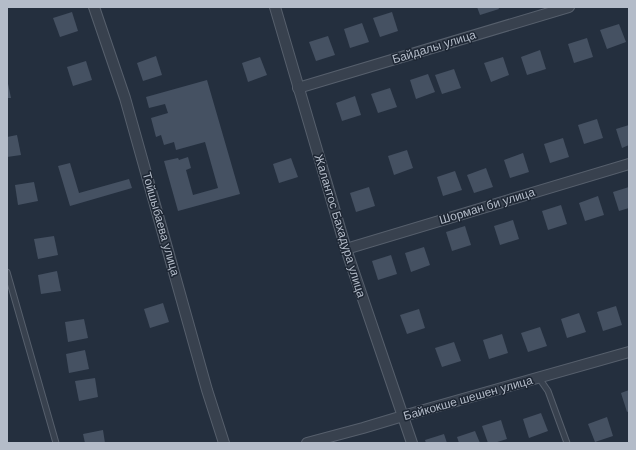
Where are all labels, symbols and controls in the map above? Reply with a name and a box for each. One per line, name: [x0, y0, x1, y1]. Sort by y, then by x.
street label: Байдалы улица: [390, 28, 478, 66]
street label: Жалантос Бахадура улица: [311, 153, 369, 300]
street label: Тойшыбаева улица: [139, 171, 183, 278]
street label: Шорман би улица: [438, 185, 537, 227]
street label: Байкокше шешен улица: [402, 373, 535, 423]

